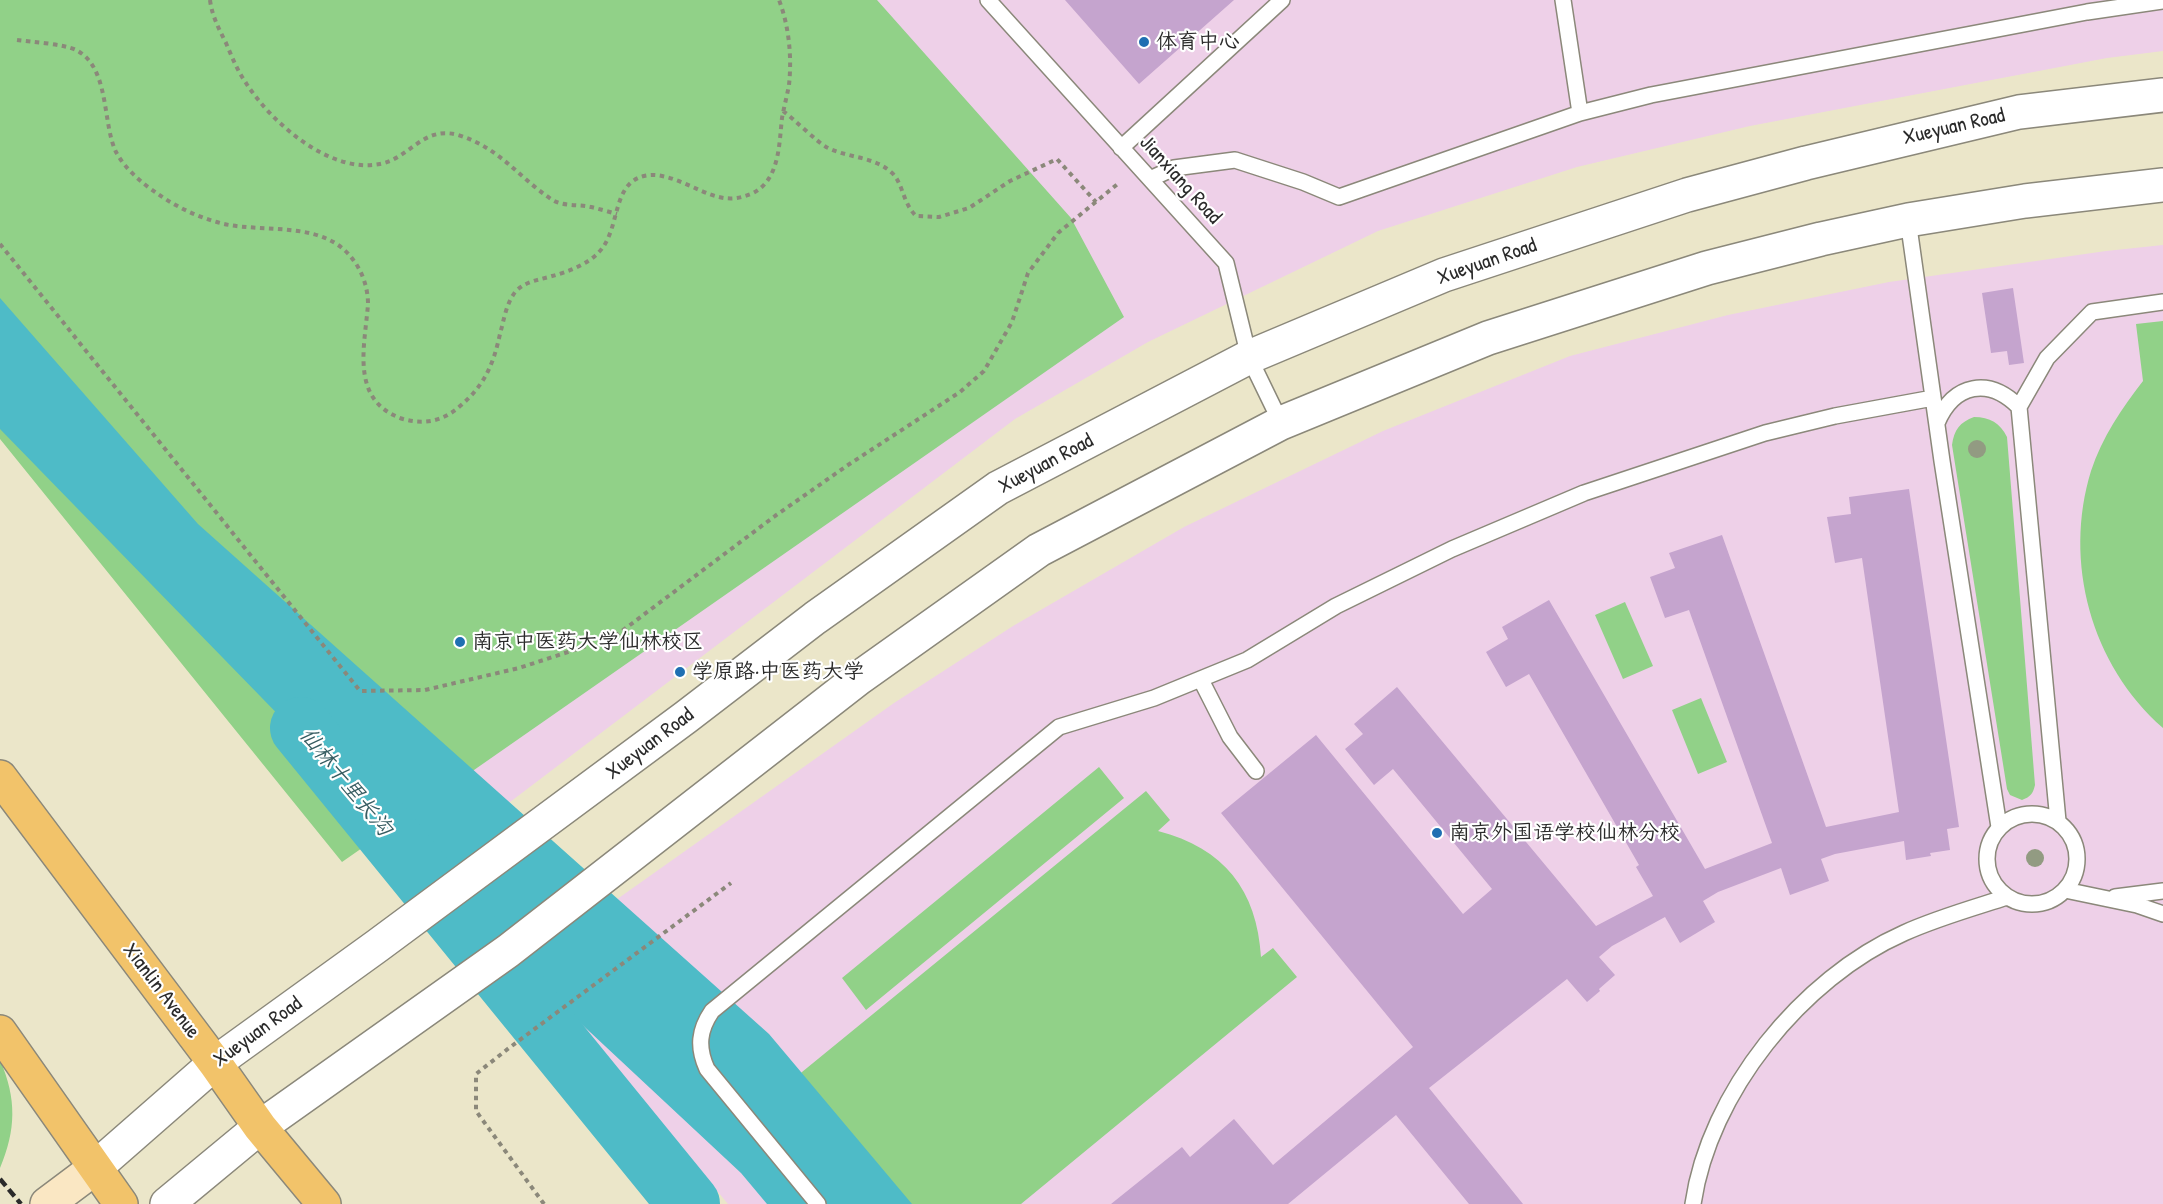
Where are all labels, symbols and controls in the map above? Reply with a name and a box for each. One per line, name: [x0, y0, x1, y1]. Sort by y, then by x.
place label: 体育中心: [1156, 29, 1240, 55]
marker: 体育中心: [1137, 35, 1151, 49]
street label: Xueyuan Road: [1901, 103, 2007, 151]
street label: Jianxiang Road: [1134, 130, 1226, 230]
street label: Xueyuan Road: [1434, 233, 1540, 291]
street label: Xueyuan Road: [994, 429, 1098, 499]
place label: 南京中医药大学仙林校区: [472, 629, 703, 655]
marker: 南京中医药大学仙林校区: [453, 635, 467, 649]
place label: 学原路·中医药大学: [692, 659, 864, 685]
marker: 学原路·中医药大学: [673, 665, 687, 679]
street label: Xueyuan Road: [601, 703, 699, 785]
water label: 仙林十里长沟: [293, 722, 397, 842]
place label: 南京外国语学校仙林分校: [1449, 820, 1680, 846]
marker: 南京外国语学校仙林分校: [1430, 826, 1444, 840]
street label: Xianlin Avenue: [117, 938, 205, 1044]
street label: Xueyuan Road: [209, 991, 307, 1073]

